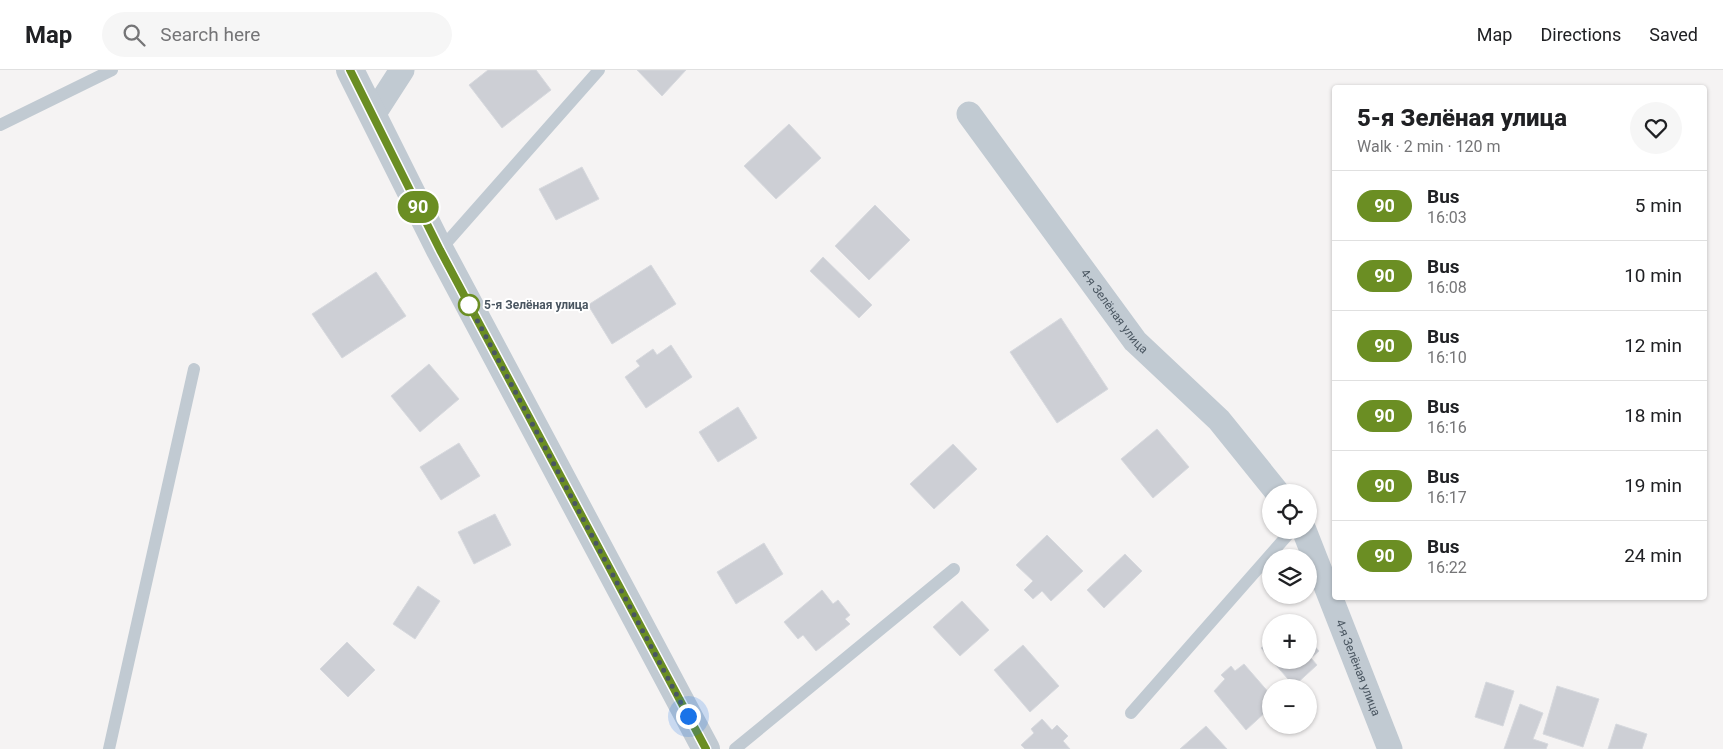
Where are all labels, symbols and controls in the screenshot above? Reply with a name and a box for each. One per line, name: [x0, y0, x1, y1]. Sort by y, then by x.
search box: [102, 12, 452, 57]
text: Map: [25, 21, 72, 49]
icon: search: [120, 21, 148, 49]
text: Search here: [160, 23, 260, 46]
text: Map: [1477, 24, 1512, 45]
text: Directions: [1540, 24, 1621, 45]
text: Saved: [1649, 24, 1698, 45]
button: heart: [1630, 102, 1682, 154]
text: 5-я Зелёная улица: [1357, 104, 1567, 132]
text: Walk · 2 min · 120 m: [1357, 137, 1501, 156]
text: Bus: [1427, 185, 1460, 208]
line badge: 90: [396, 191, 440, 223]
text: 5 min: [1635, 194, 1682, 217]
text: 90: [1374, 195, 1395, 216]
text: 90: [408, 196, 428, 217]
text: 16:03: [1427, 208, 1467, 227]
text: Bus: [1427, 255, 1460, 278]
text: 10 min: [1624, 264, 1682, 287]
text: 90: [1374, 265, 1395, 286]
street label: 4-я Зелёная улица: [1078, 266, 1151, 356]
text: 16:08: [1427, 278, 1467, 297]
marker: 5-я Зелёная улица: [458, 294, 480, 316]
place label: 5-я Зелёная улица: [484, 298, 589, 312]
text: Bus: [1427, 325, 1460, 348]
text: 12 min: [1624, 334, 1682, 357]
text: 90: [1374, 335, 1395, 356]
text: 16:10: [1427, 348, 1467, 367]
text: Bus: [1427, 395, 1460, 418]
text: 18 min: [1624, 404, 1682, 427]
text: 90: [1374, 405, 1395, 426]
text: 16:16: [1427, 418, 1467, 437]
text: Bus: [1427, 465, 1460, 488]
text: 19 min: [1624, 474, 1682, 497]
text: 90: [1374, 475, 1395, 496]
map controls: [1262, 484, 1317, 734]
button: locate: [1262, 484, 1317, 539]
text: 16:17: [1427, 488, 1467, 507]
text: Bus: [1427, 535, 1460, 558]
text: 24 min: [1624, 544, 1682, 567]
text: 90: [1374, 545, 1395, 566]
button: layers: [1262, 549, 1317, 604]
text: 16:22: [1427, 558, 1467, 577]
button: +: [1262, 614, 1317, 669]
street label: 4-я Зелёная улица: [1333, 618, 1383, 718]
button: −: [1262, 679, 1317, 734]
your location: [676, 704, 701, 729]

